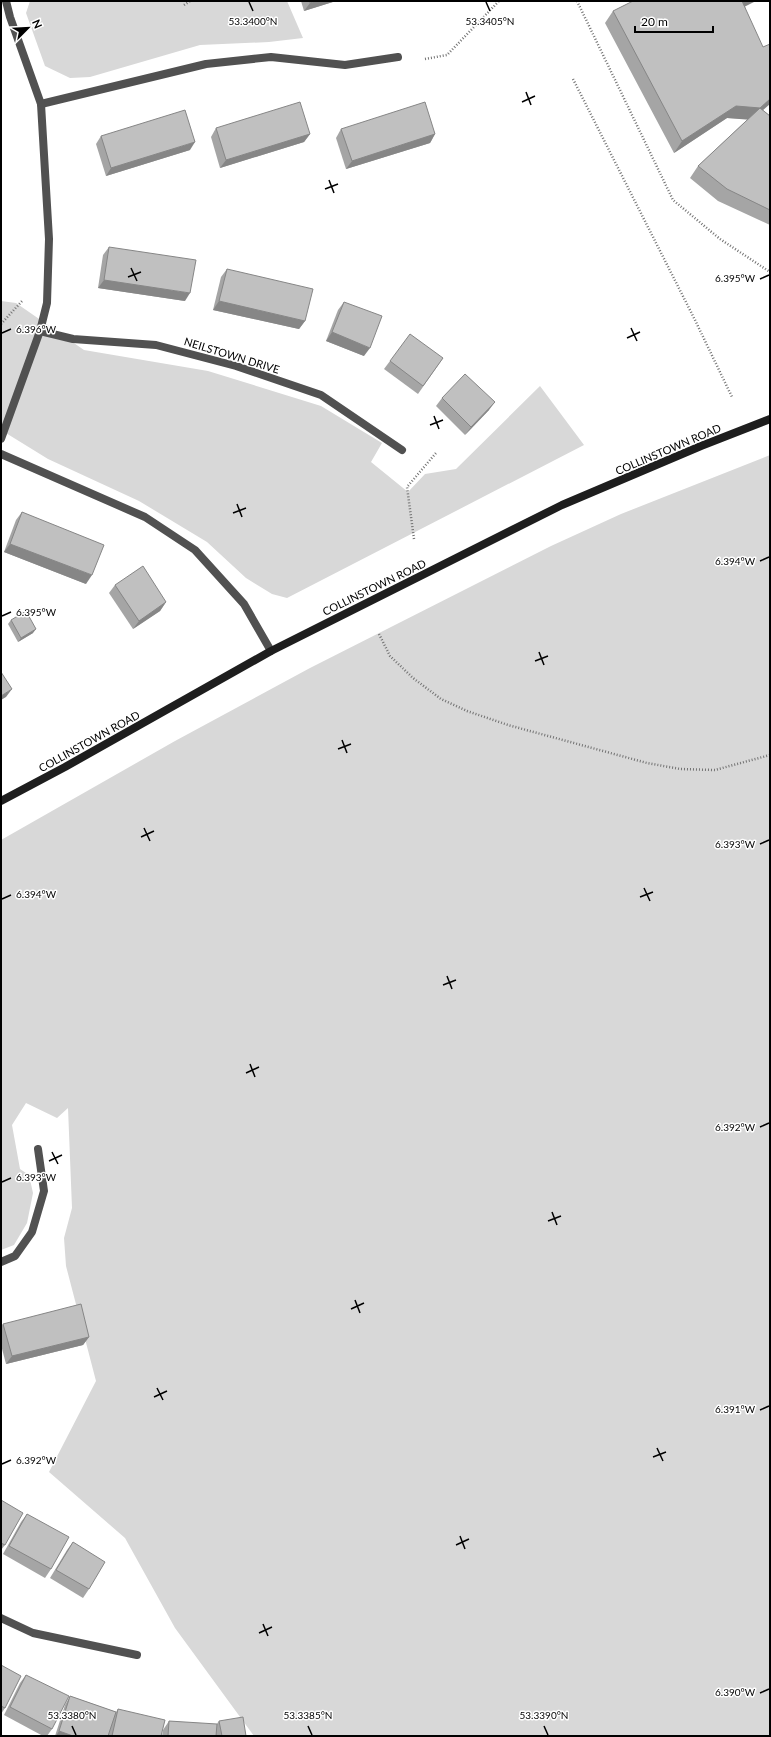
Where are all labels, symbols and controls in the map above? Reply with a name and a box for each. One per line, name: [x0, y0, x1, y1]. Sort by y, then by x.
north arrow: [8, 8, 48, 48]
scale bar: [635, 8, 713, 34]
text: 20 m: [641, 14, 668, 29]
text: 53.3400°N: [229, 15, 277, 27]
text: 53.3405°N: [466, 15, 514, 27]
text: N: [30, 17, 45, 30]
text: 6.395°W: [715, 272, 756, 284]
text: 6.396°W: [16, 323, 57, 335]
street label: NEILSTOWN DRIVE: [183, 334, 281, 376]
street label: COLLINSTOWN ROAD: [613, 421, 723, 477]
text: 6.394°W: [715, 555, 756, 567]
street label: COLLINSTOWN ROAD: [320, 556, 428, 618]
text: 6.395°W: [16, 606, 57, 618]
street label: COLLINSTOWN ROAD: [36, 708, 142, 774]
text: 6.393°W: [715, 838, 756, 850]
text: 6.394°W: [16, 888, 57, 900]
text: 6.392°W: [715, 1121, 756, 1133]
text: 6.393°W: [16, 1171, 57, 1183]
text: 6.391°W: [715, 1403, 756, 1415]
text: 6.392°W: [16, 1454, 57, 1466]
text: 6.390°W: [715, 1686, 756, 1698]
text: 53.3380°N: [48, 1709, 96, 1721]
text: 53.3385°N: [284, 1709, 332, 1721]
text: 53.3390°N: [520, 1709, 568, 1721]

